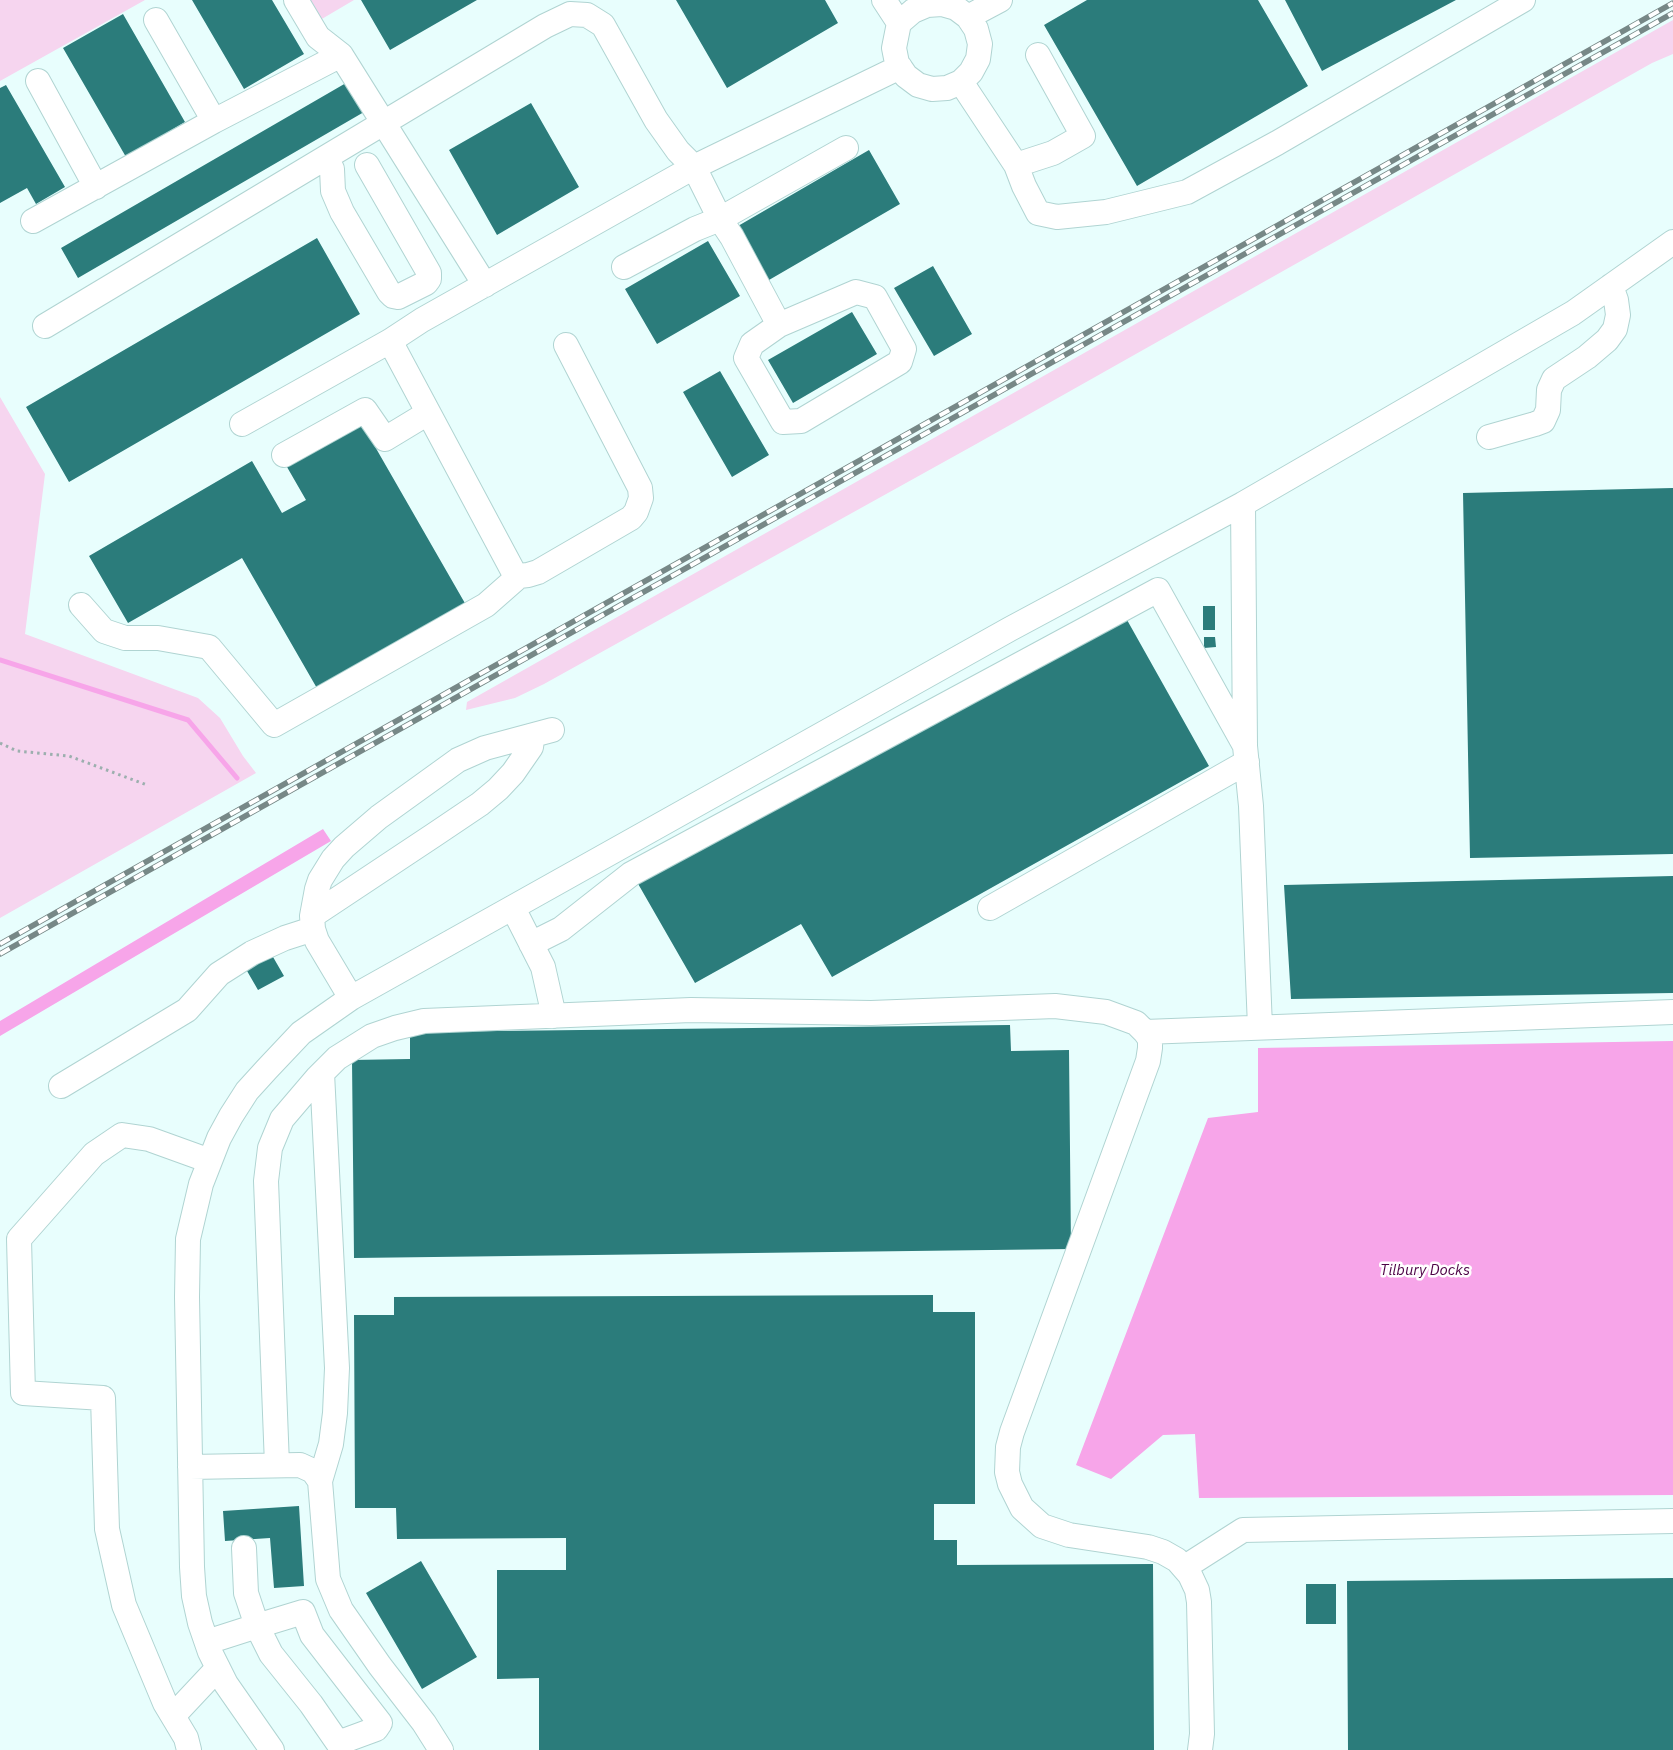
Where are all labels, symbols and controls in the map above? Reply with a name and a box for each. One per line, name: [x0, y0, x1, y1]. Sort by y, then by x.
water label: Tilbury Docks: [1380, 1262, 1470, 1280]

